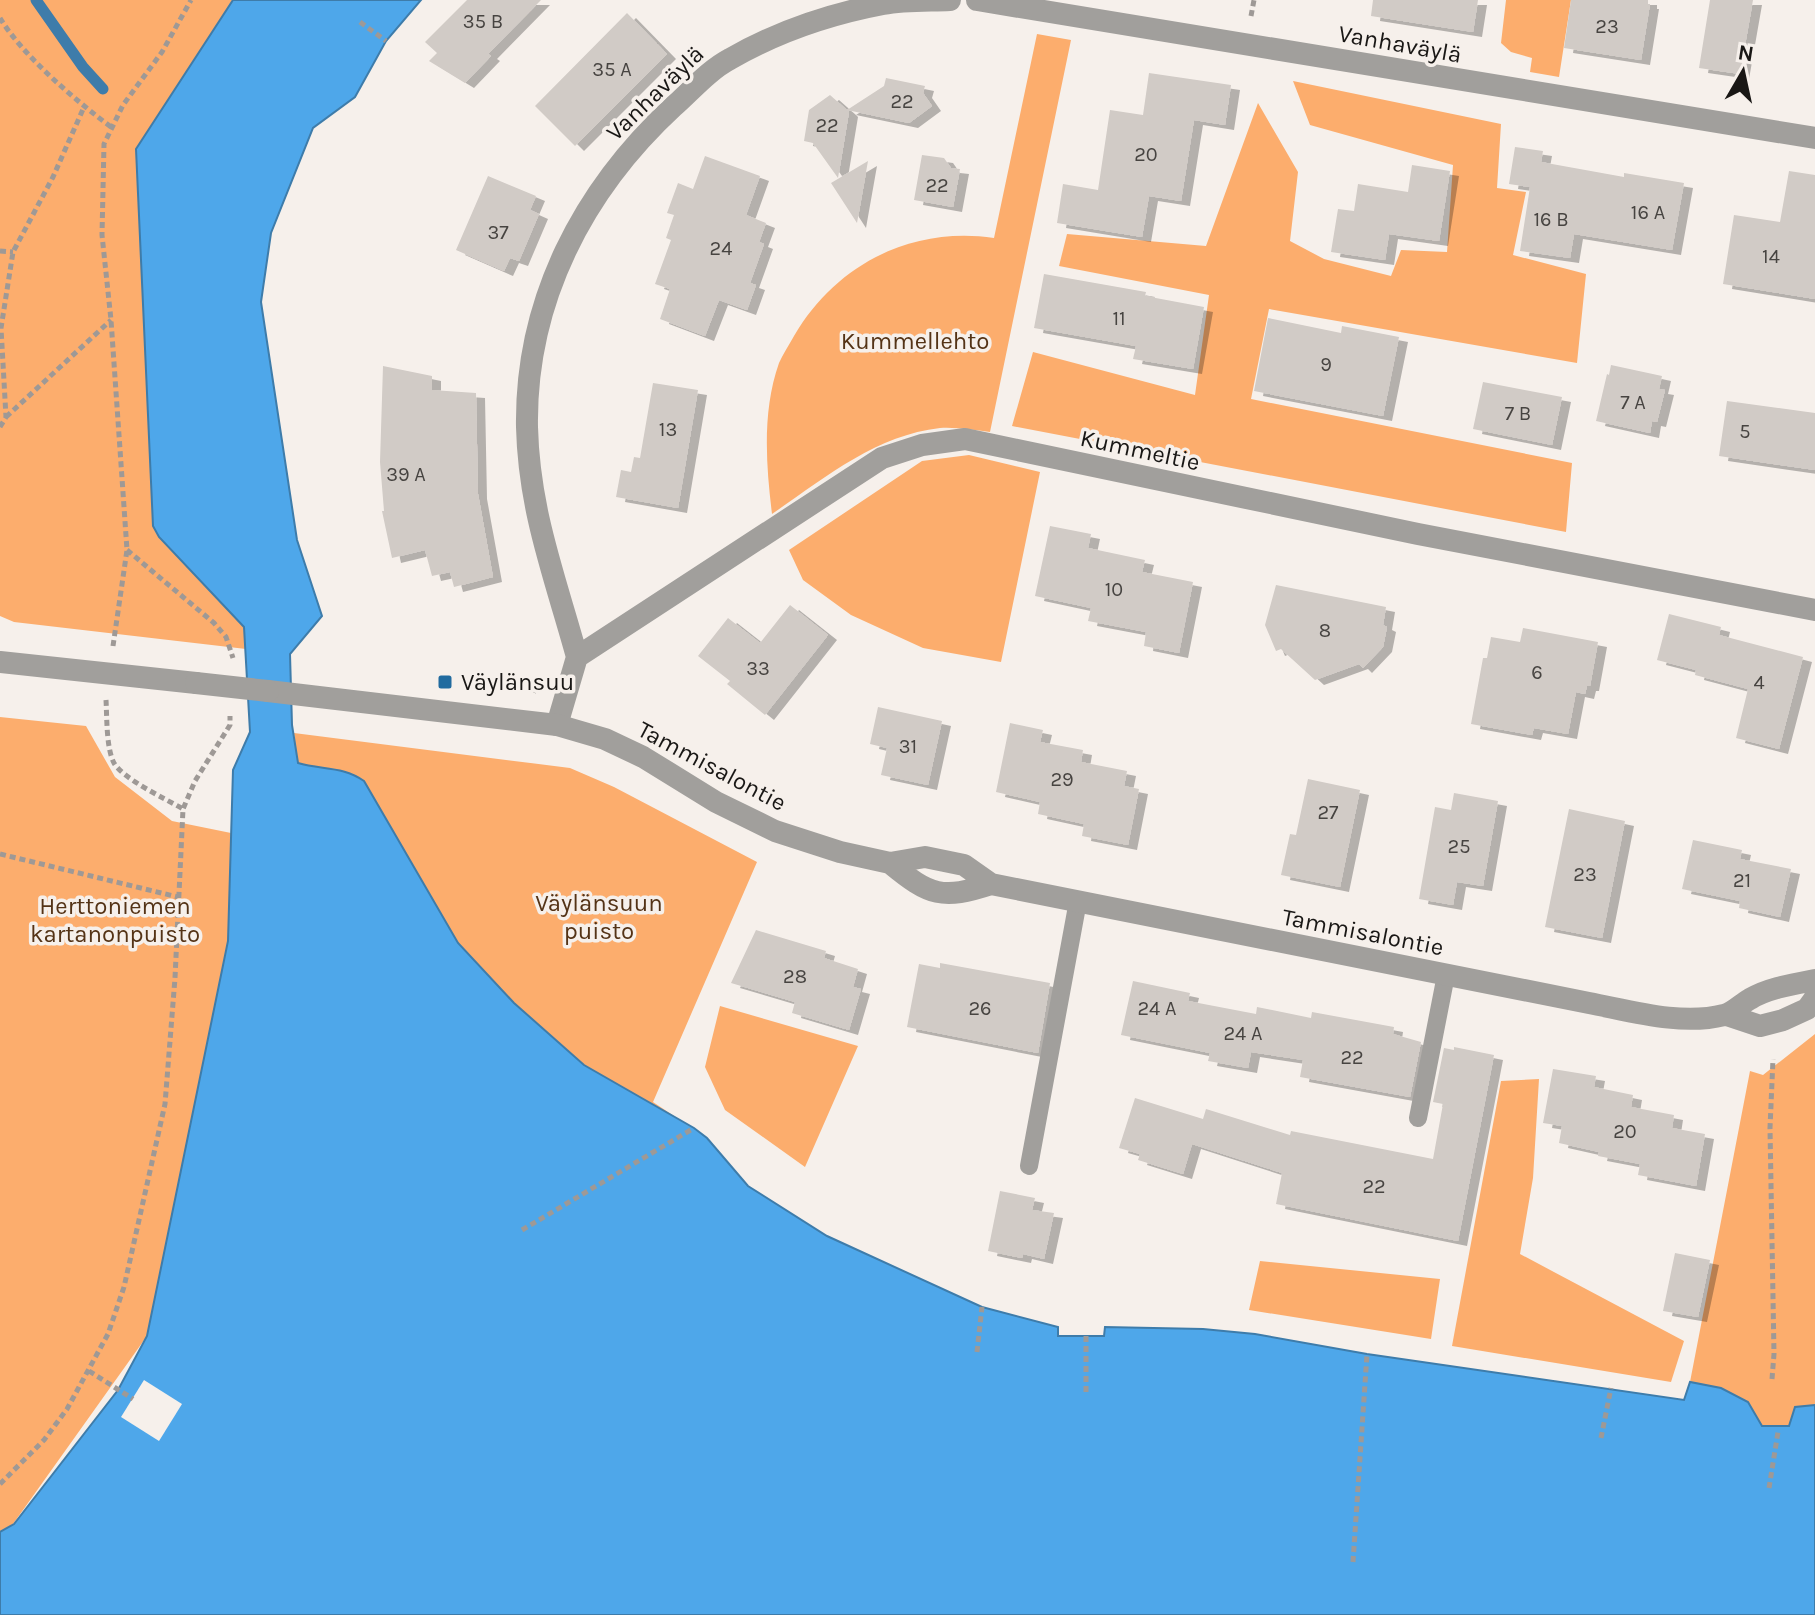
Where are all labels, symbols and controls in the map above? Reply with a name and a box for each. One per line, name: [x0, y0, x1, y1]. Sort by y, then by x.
house number: 35 B: [463, 10, 503, 33]
house number: 23: [1595, 15, 1619, 38]
street label: Vanhaväylä: [1336, 19, 1464, 69]
north arrow: [1703, 32, 1783, 112]
text: N: [1736, 39, 1756, 67]
street label: Vanhaväylä: [600, 40, 710, 146]
house number: 35 A: [592, 58, 632, 81]
house number: 22: [890, 90, 914, 113]
house number: 22: [815, 114, 839, 137]
house number: 20: [1134, 143, 1158, 166]
house number: 22: [925, 174, 949, 197]
house number: 16 A: [1631, 201, 1665, 224]
house number: 16 B: [1533, 208, 1569, 231]
house number: 37: [487, 221, 509, 244]
house number: 24: [710, 237, 732, 260]
house number: 14: [1762, 245, 1780, 268]
house number: 11: [1112, 307, 1126, 330]
park label: Kummellehto: [841, 327, 989, 355]
house number: 9: [1320, 353, 1332, 376]
house number: 7 A: [1620, 391, 1646, 414]
house number: 7 B: [1505, 402, 1531, 425]
house number: 13: [659, 418, 677, 441]
house number: 5: [1739, 420, 1751, 443]
street label: Kummeltie: [1078, 424, 1202, 476]
house number: 39 A: [386, 463, 426, 486]
house number: 10: [1105, 578, 1123, 601]
house number: 8: [1319, 619, 1331, 642]
house number: 33: [746, 657, 770, 680]
house number: 6: [1531, 661, 1543, 684]
place label: Väylänsuu: [461, 668, 574, 696]
house number: 4: [1753, 671, 1765, 694]
marker: Väylänsuu: [436, 673, 454, 691]
street label: Tammisalontie: [633, 715, 791, 817]
house number: 31: [899, 735, 917, 758]
house number: 29: [1050, 768, 1074, 791]
house number: 27: [1318, 801, 1339, 824]
house number: 25: [1448, 835, 1470, 858]
house number: 23: [1573, 863, 1597, 886]
house number: 21: [1733, 869, 1751, 892]
park label: Väylänsuun puisto: [535, 889, 663, 945]
park label: Herttoniemen kartanonpuisto: [30, 892, 200, 948]
street label: Tammisalontie: [1280, 903, 1446, 961]
house number: 28: [783, 965, 807, 988]
house number: 26: [968, 997, 992, 1020]
house number: 24 A: [1138, 997, 1177, 1020]
house number: 24 A: [1224, 1022, 1263, 1045]
house number: 22: [1340, 1046, 1364, 1069]
house number: 20: [1613, 1120, 1637, 1143]
house number: 22: [1362, 1175, 1386, 1198]

